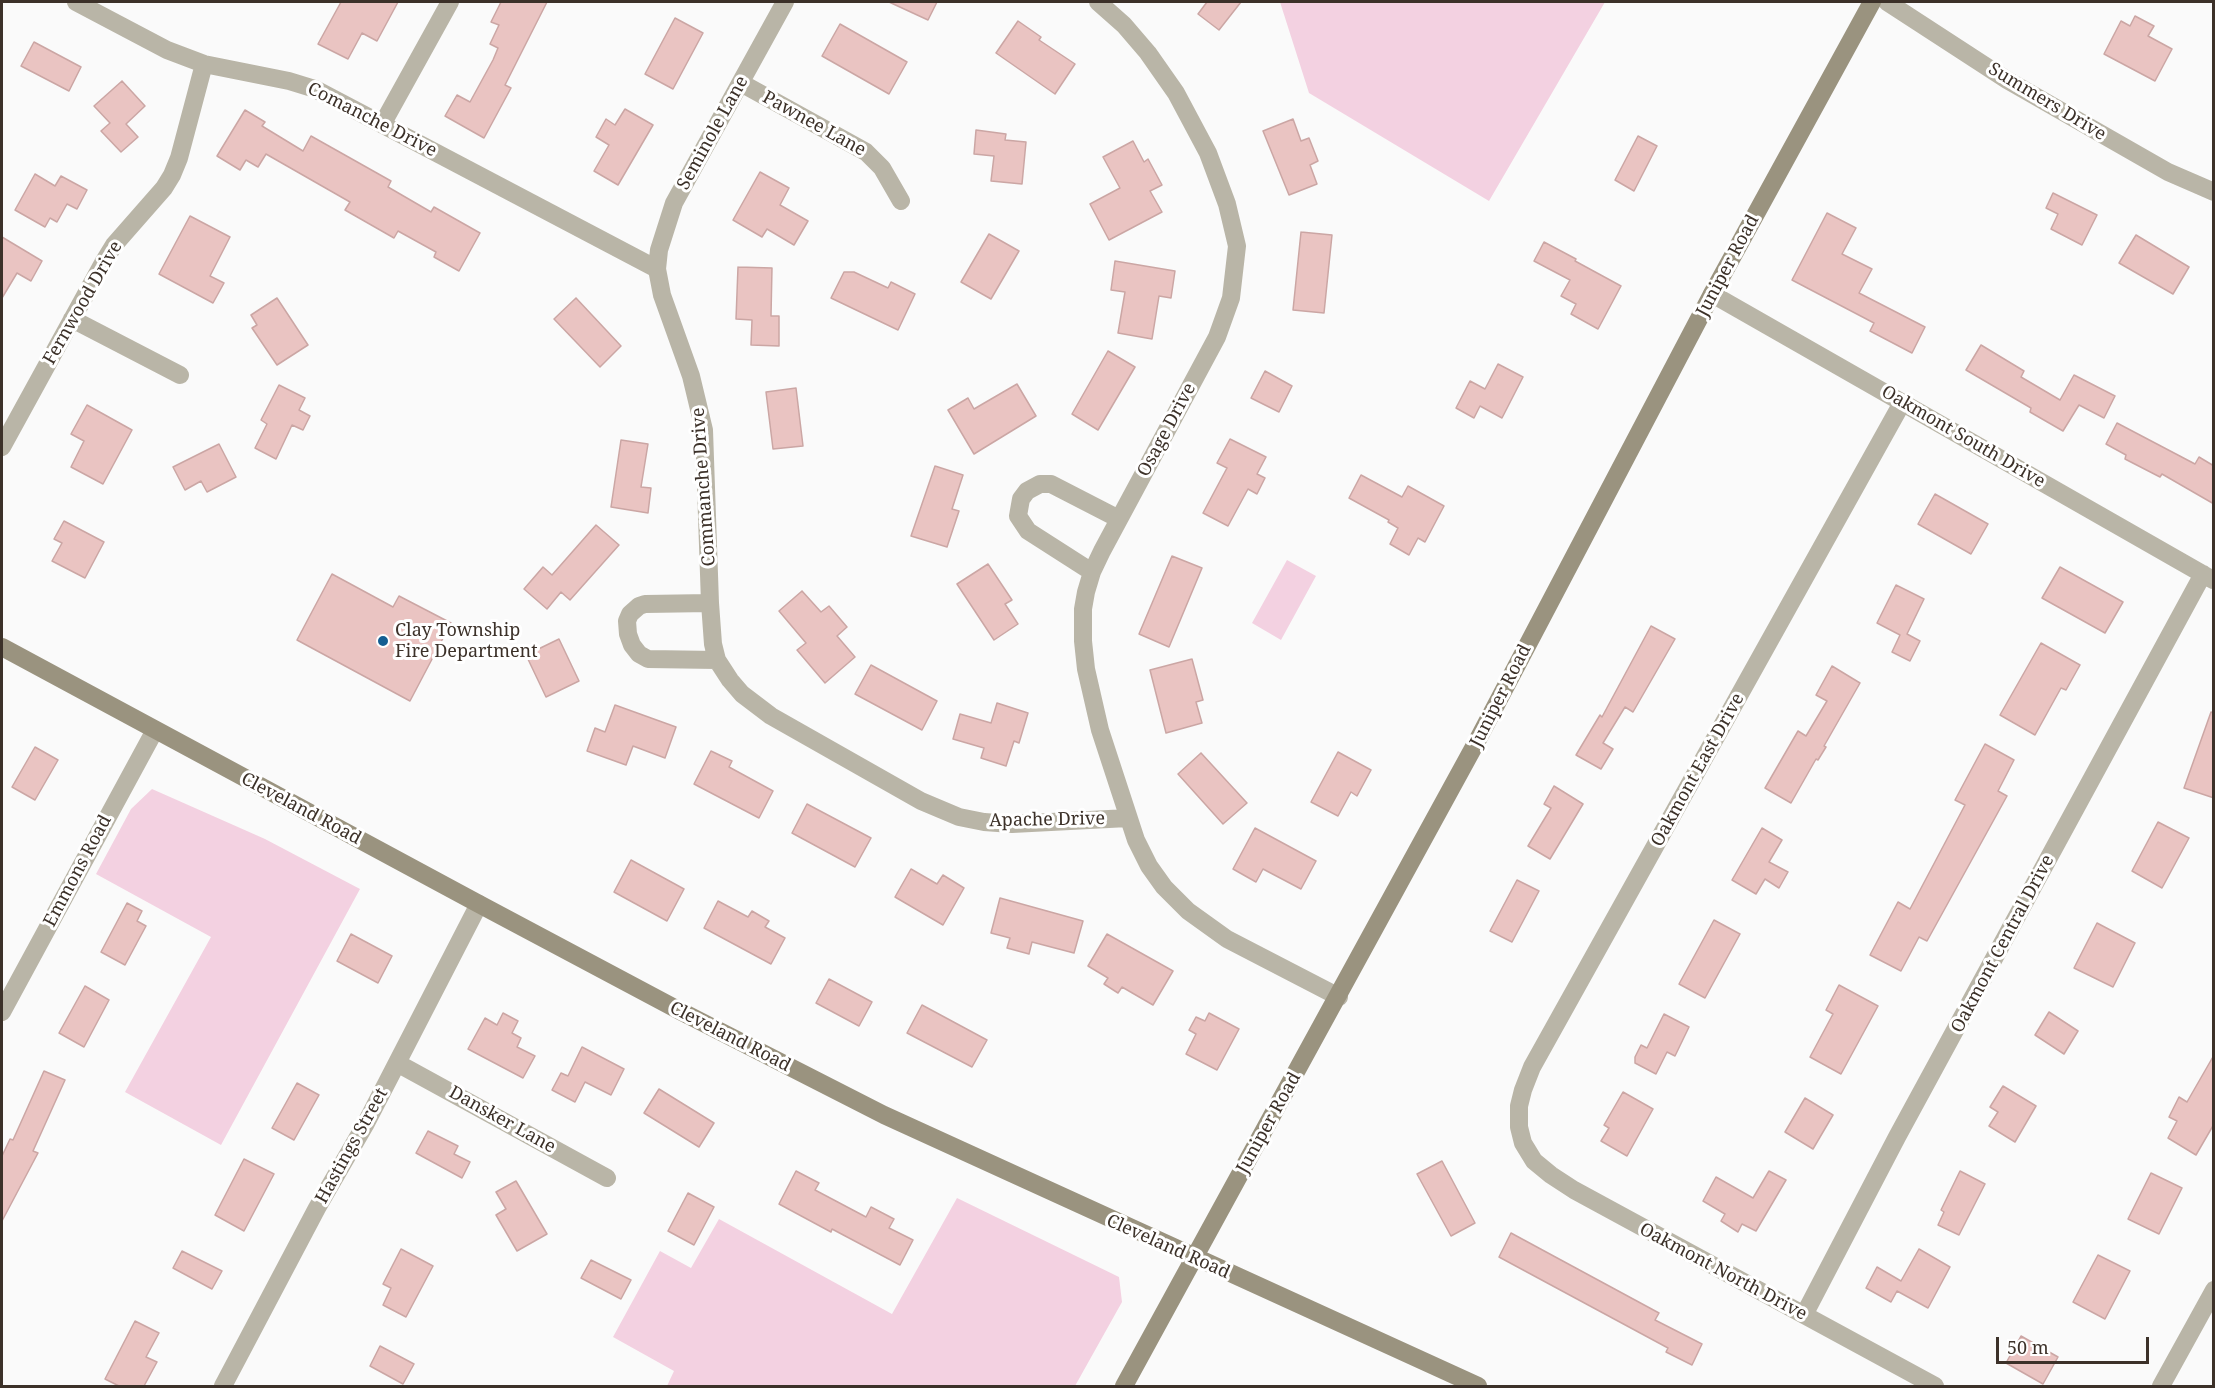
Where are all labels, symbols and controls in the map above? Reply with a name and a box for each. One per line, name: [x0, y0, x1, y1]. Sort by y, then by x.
street label: Summers Drive: [1984, 58, 2110, 146]
street label: Seminole Lane: [673, 72, 753, 194]
street label: Comanche Drive: [304, 78, 440, 162]
street label: Pawnee Lane: [759, 87, 869, 161]
street label: Juniper Road: [1692, 211, 1764, 321]
street label: Fernwood Drive: [39, 237, 127, 369]
street label: Osage Drive: [1133, 379, 1201, 481]
street label: Oakmont South Drive: [1877, 381, 2049, 493]
street label: Commanche Drive: [688, 407, 720, 567]
place label: Clay Township Fire Department: [395, 620, 537, 662]
marker: Clay Township Fire Department: [376, 634, 390, 648]
street label: Juniper Road: [1466, 641, 1536, 751]
street label: Oakmont East Drive: [1647, 690, 1749, 850]
street label: Cleveland Road: [237, 768, 365, 850]
street label: Apache Drive: [989, 808, 1105, 832]
street label: Emmons Road: [39, 811, 117, 931]
street label: Oakmont Central Drive: [1947, 851, 2059, 1037]
street label: Cleveland Road: [666, 997, 794, 1077]
street label: Juniper Road: [1232, 1069, 1306, 1177]
street label: Dansker Lane: [445, 1082, 559, 1158]
street label: Hastings Street: [311, 1084, 393, 1208]
street label: Cleveland Road: [1103, 1210, 1233, 1284]
street label: Oakmont North Drive: [1636, 1219, 1810, 1325]
scale bar: [1999, 1325, 2152, 1363]
text: 50 m: [2007, 1335, 2049, 1359]

